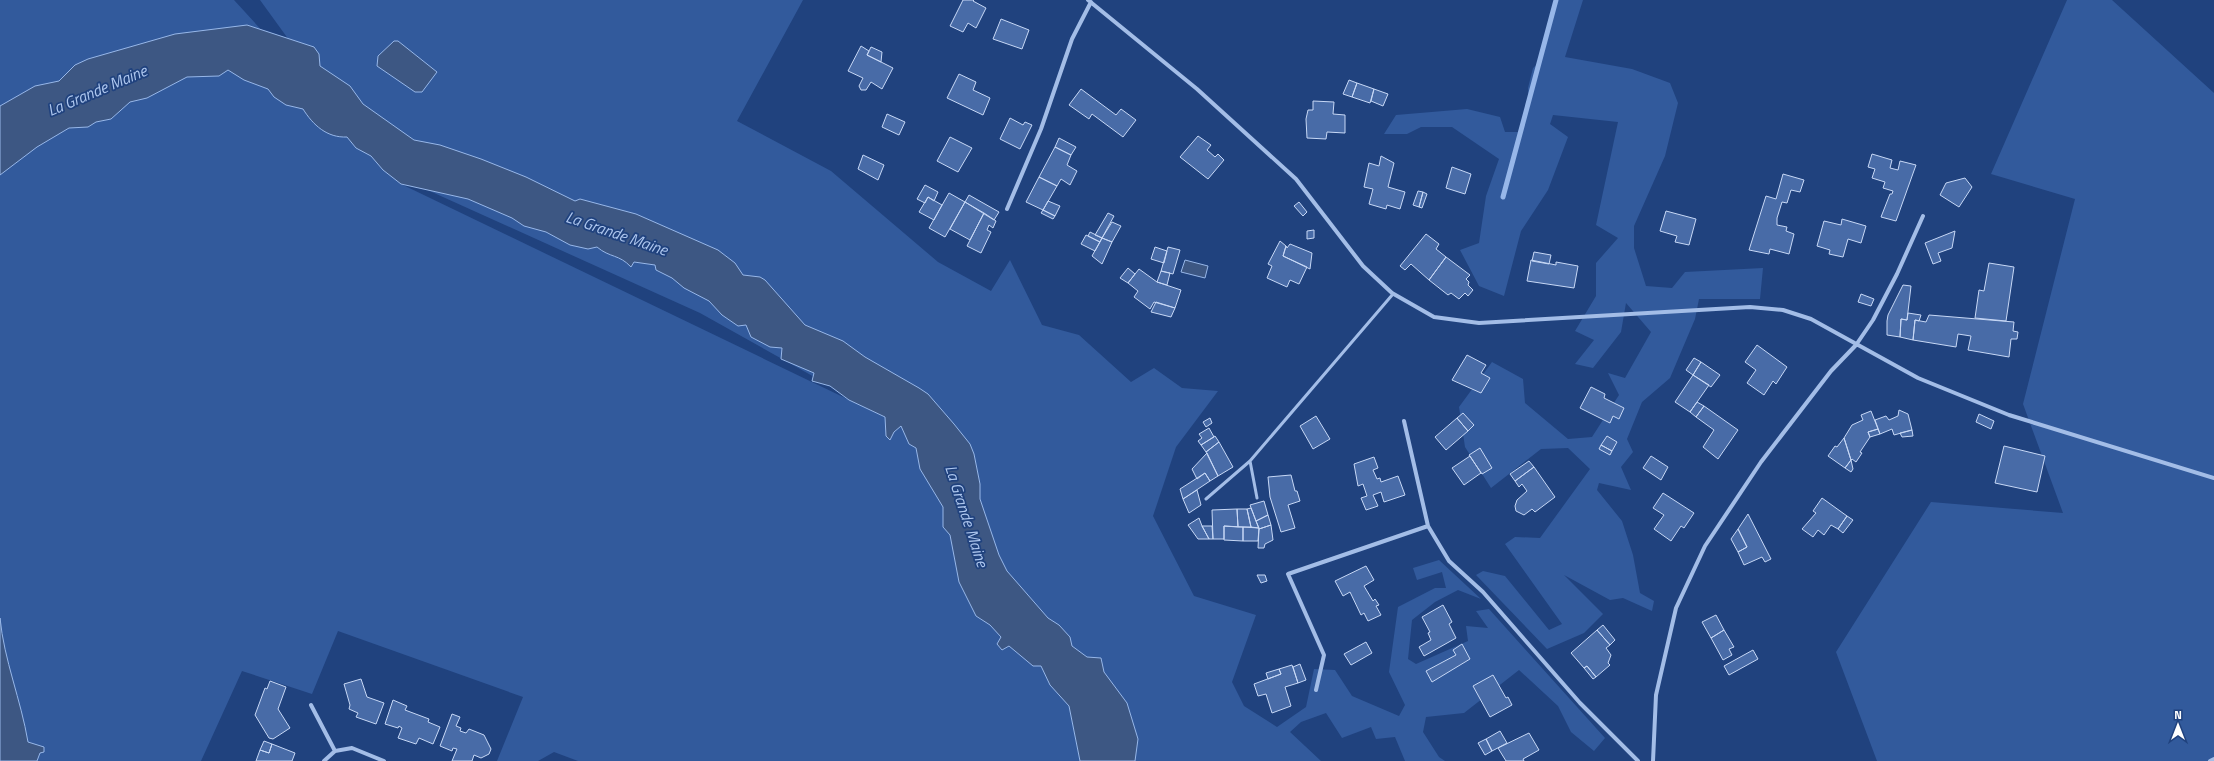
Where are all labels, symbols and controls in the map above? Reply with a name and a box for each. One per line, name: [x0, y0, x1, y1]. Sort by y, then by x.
water label: La Grande Maine: [43, 58, 152, 122]
water label: La Grande Maine: [563, 204, 673, 262]
water label: La Grande Maine: [939, 462, 995, 572]
north arrow: [2158, 705, 2198, 745]
text: N: [2174, 707, 2182, 723]

